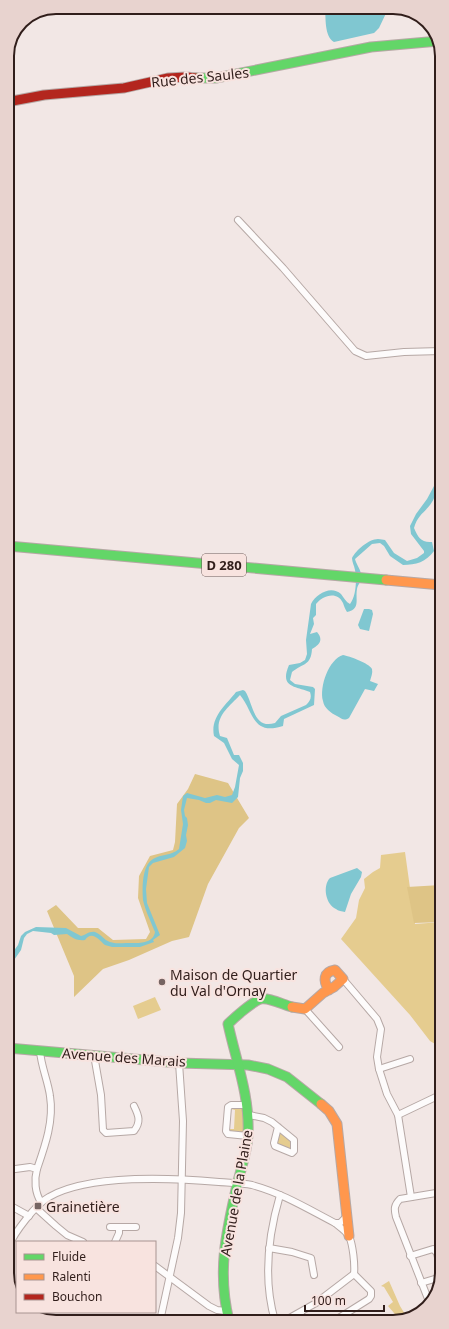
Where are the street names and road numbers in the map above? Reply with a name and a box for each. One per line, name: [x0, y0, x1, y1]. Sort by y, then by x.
street label: Rue des Saules: [150, 62, 250, 92]
road number: D 280: [202, 554, 246, 576]
street label: Avenue des Marais: [62, 1043, 187, 1071]
street label: Avenue de la Plaine: [216, 1128, 256, 1258]

